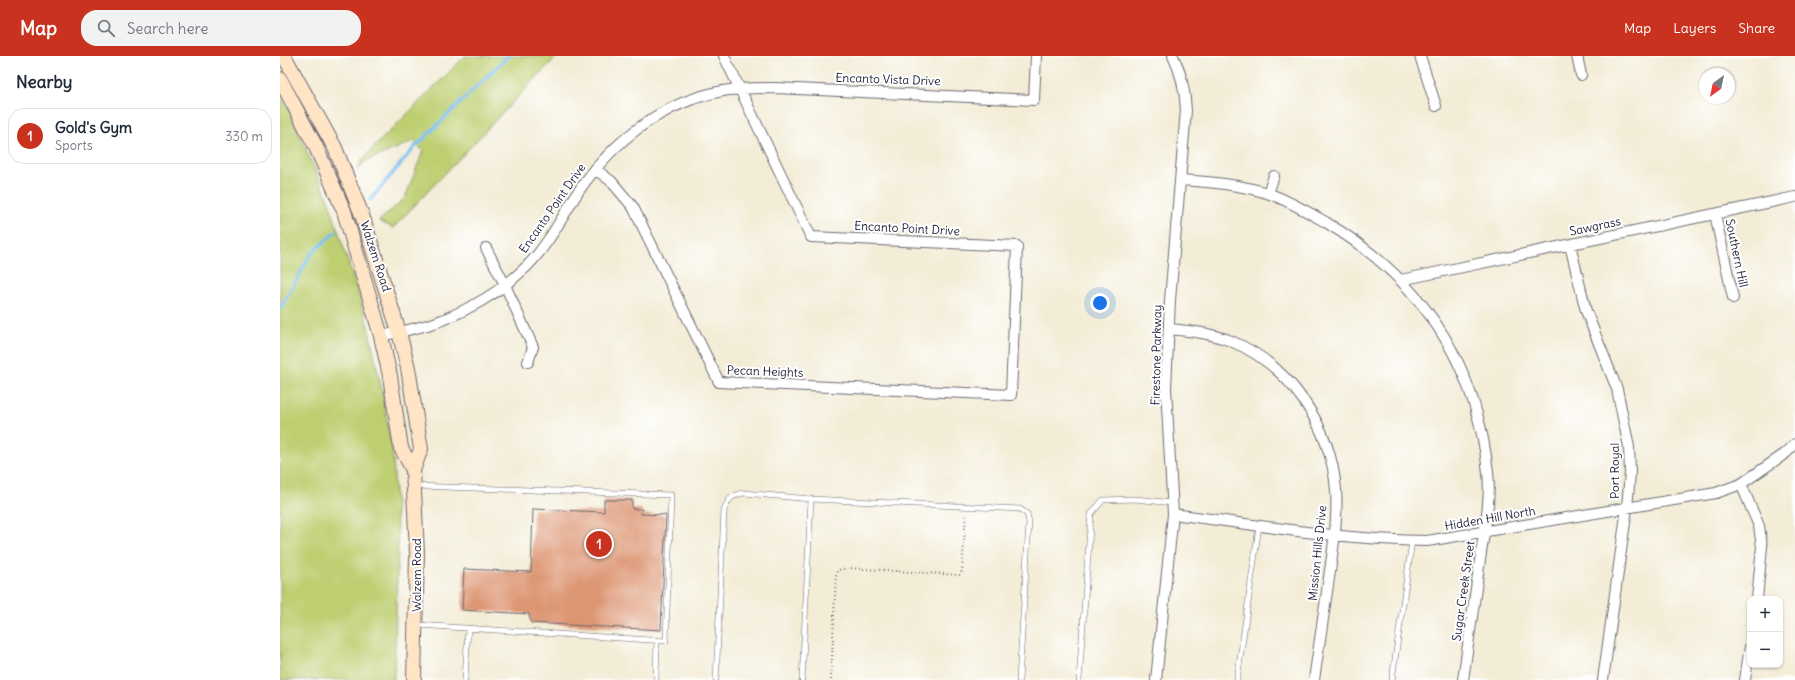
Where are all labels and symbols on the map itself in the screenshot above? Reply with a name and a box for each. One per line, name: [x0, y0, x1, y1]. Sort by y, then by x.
north arrow: [1699, 68, 1735, 104]
street label: Encanto Vista Drive: [835, 70, 941, 88]
street label: Encanto Point Drive: [516, 160, 588, 256]
street label: Sawgrass: [1568, 213, 1622, 239]
street label: Encanto Point Drive: [854, 218, 960, 238]
street label: Southern Hill: [1722, 218, 1752, 288]
street label: Walzem Road: [358, 219, 394, 293]
your location: [1090, 293, 1110, 313]
street label: Firestone Parkway: [1148, 304, 1164, 406]
street label: Pecan Heights: [726, 362, 804, 380]
street label: Port Royal: [1607, 443, 1622, 499]
street label: Hidden Hill North: [1443, 503, 1537, 533]
street label: Mission Hills Drive: [1305, 505, 1329, 601]
pin: 1: [586, 529, 612, 559]
street label: Walzem Road: [409, 538, 424, 612]
street label: Sugar Creek Street: [1449, 540, 1477, 642]

